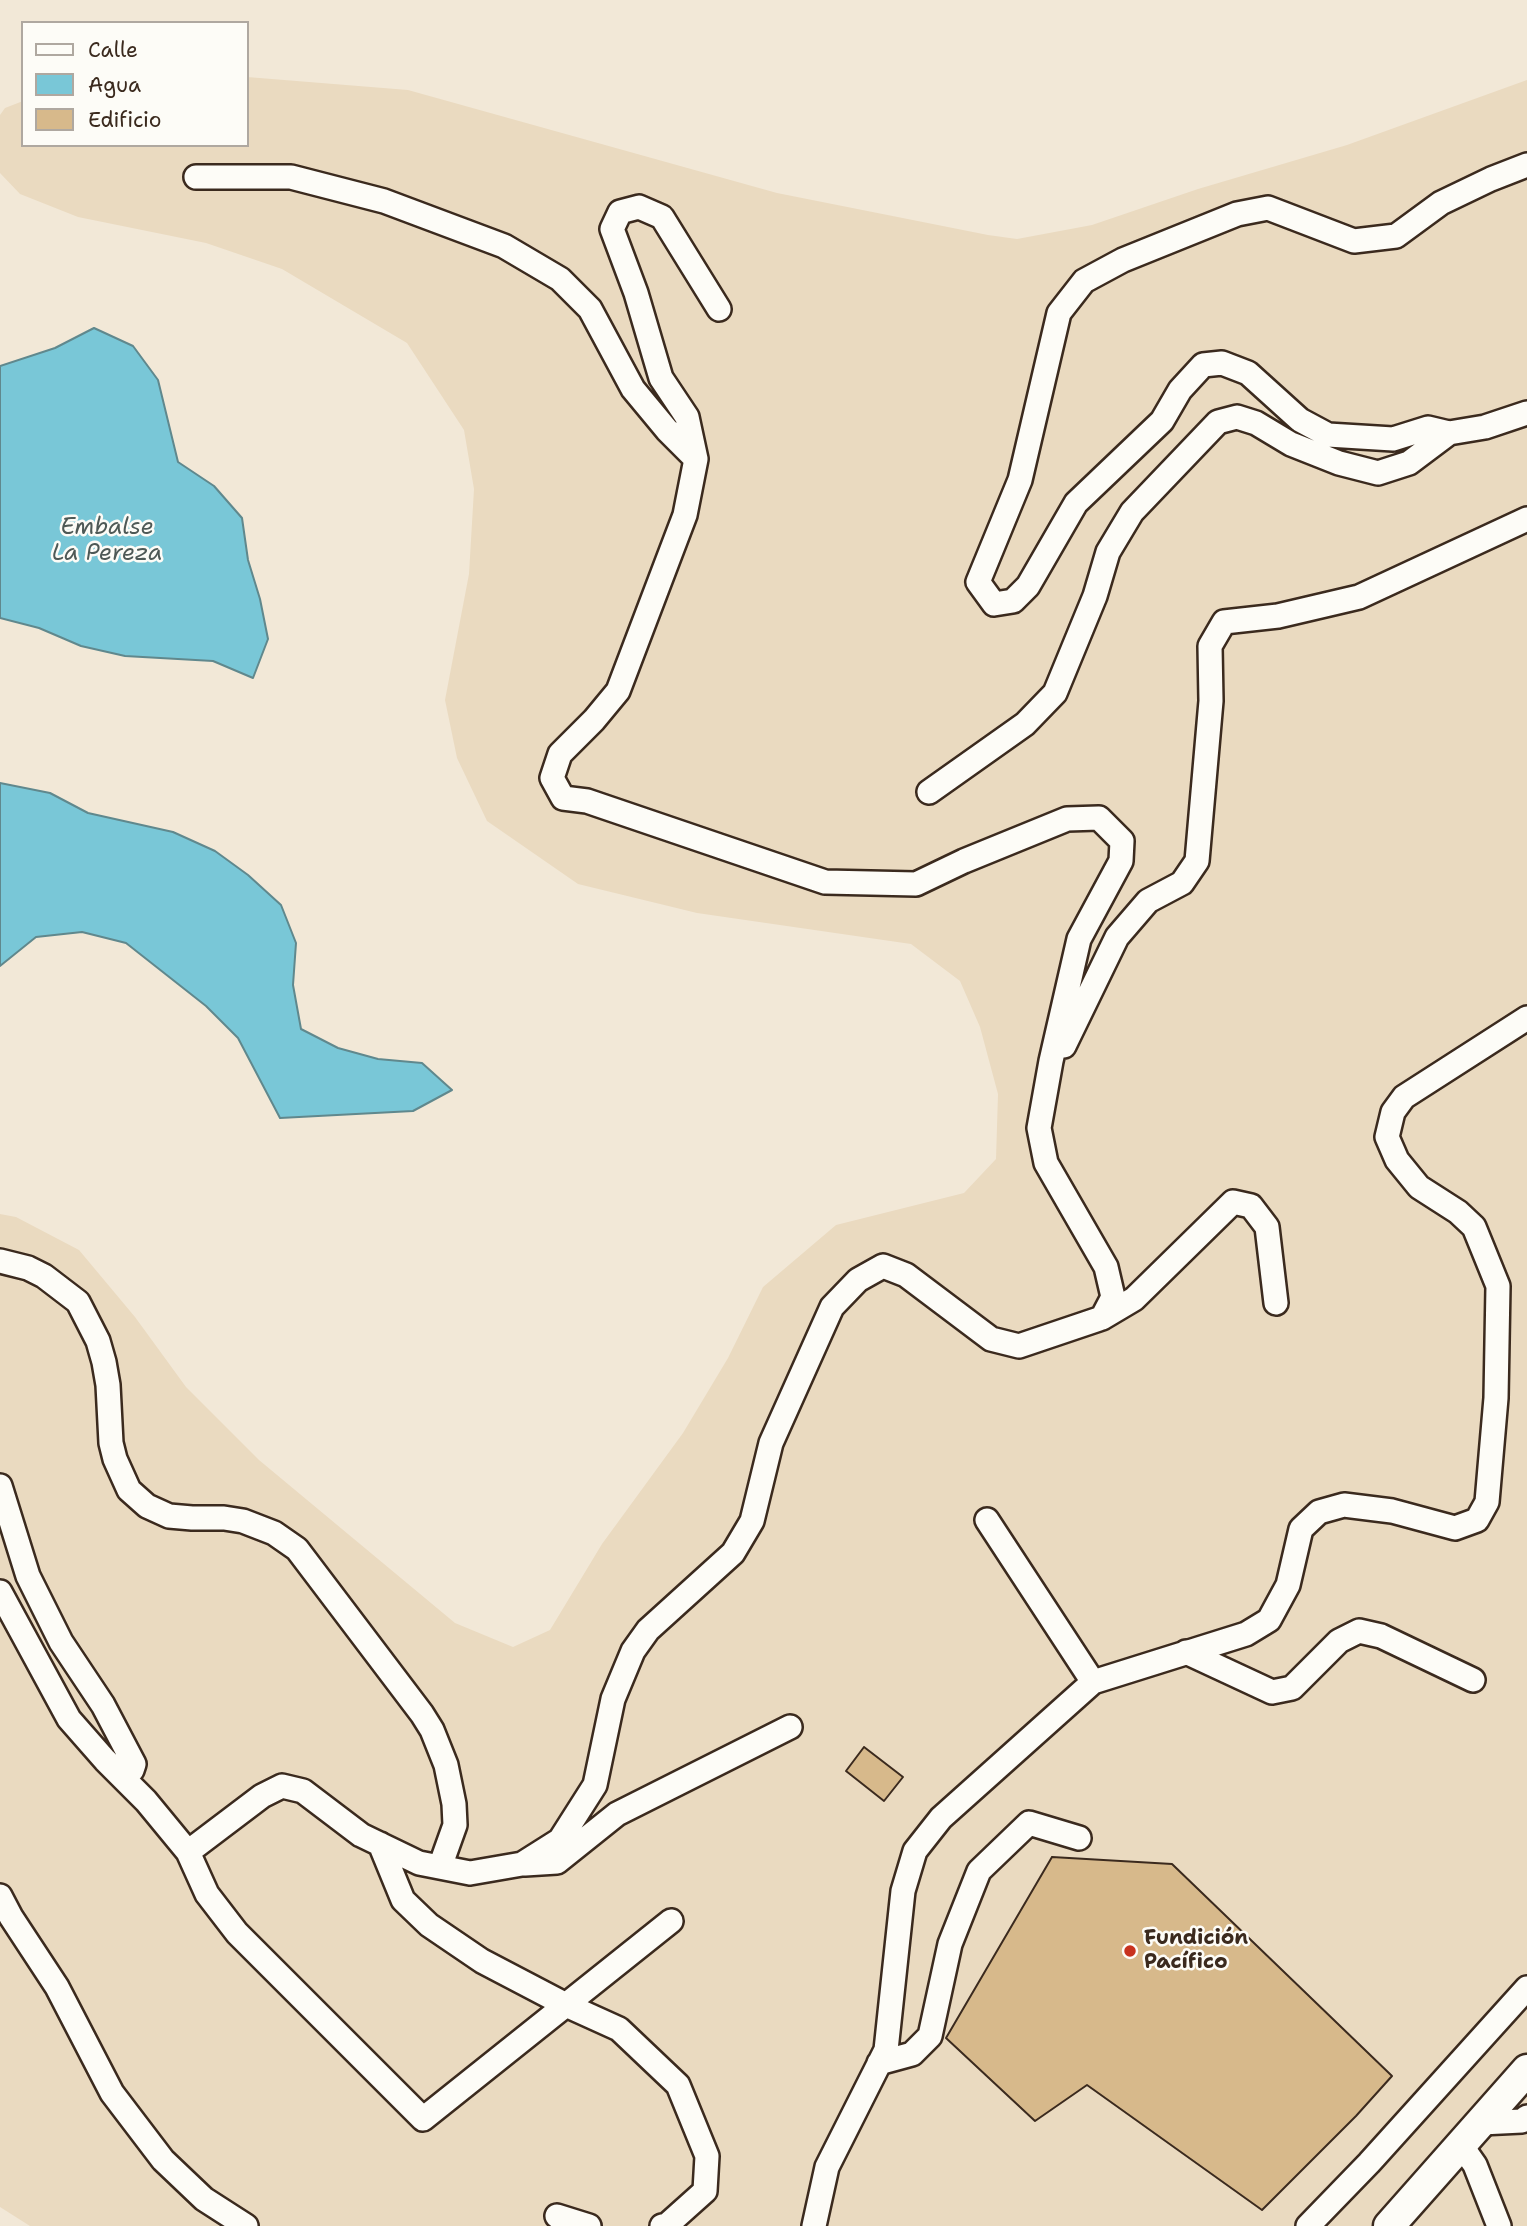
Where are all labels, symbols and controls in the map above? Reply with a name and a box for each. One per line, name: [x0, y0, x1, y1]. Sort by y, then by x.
legend: [21, 21, 248, 147]
text: Calle: [88, 36, 138, 64]
text: Agua: [88, 71, 141, 99]
text: Edificio: [88, 106, 161, 134]
water label: Embalse La Pereza: [52, 514, 162, 568]
place label: Fundición Pacífico: [1144, 1926, 1248, 1976]
marker: Fundición Pacífico: [1122, 1943, 1138, 1959]

